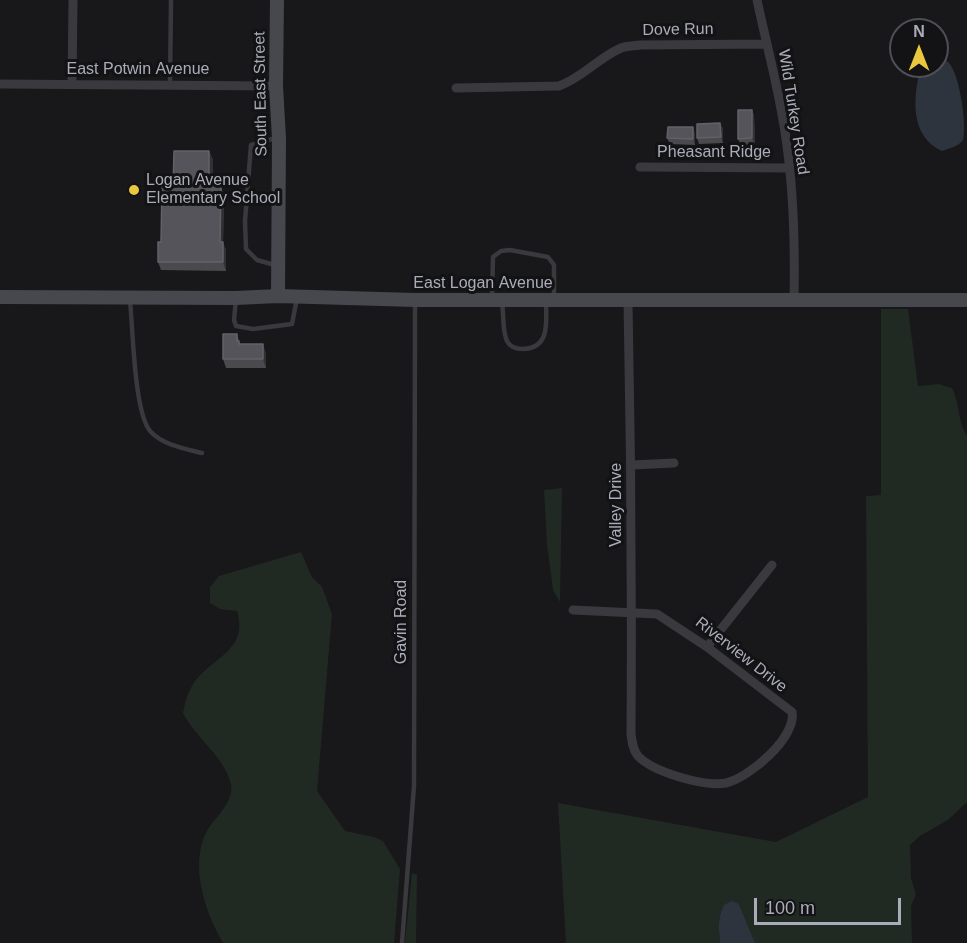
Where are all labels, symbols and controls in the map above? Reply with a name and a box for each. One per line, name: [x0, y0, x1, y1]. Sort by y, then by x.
north arrow: [889, 18, 949, 78]
street label: Dove Run: [642, 20, 714, 40]
text: N: [913, 23, 925, 40]
street label: South East Street: [250, 31, 272, 157]
street label: Wild Turkey Road: [774, 48, 812, 176]
street label: East Potwin Avenue: [67, 60, 209, 80]
street label: Pheasant Ridge: [657, 143, 771, 163]
place label: Logan Avenue Elementary School: [146, 171, 280, 209]
marker: Logan Avenue Elementary School: [127, 183, 141, 197]
street label: East Logan Avenue: [413, 274, 553, 294]
street label: Valley Drive: [607, 463, 627, 547]
street label: Gavin Road: [392, 580, 412, 664]
street label: Riverview Drive: [691, 613, 791, 697]
scale bar: [757, 886, 904, 924]
text: 100 m: [765, 898, 815, 918]

